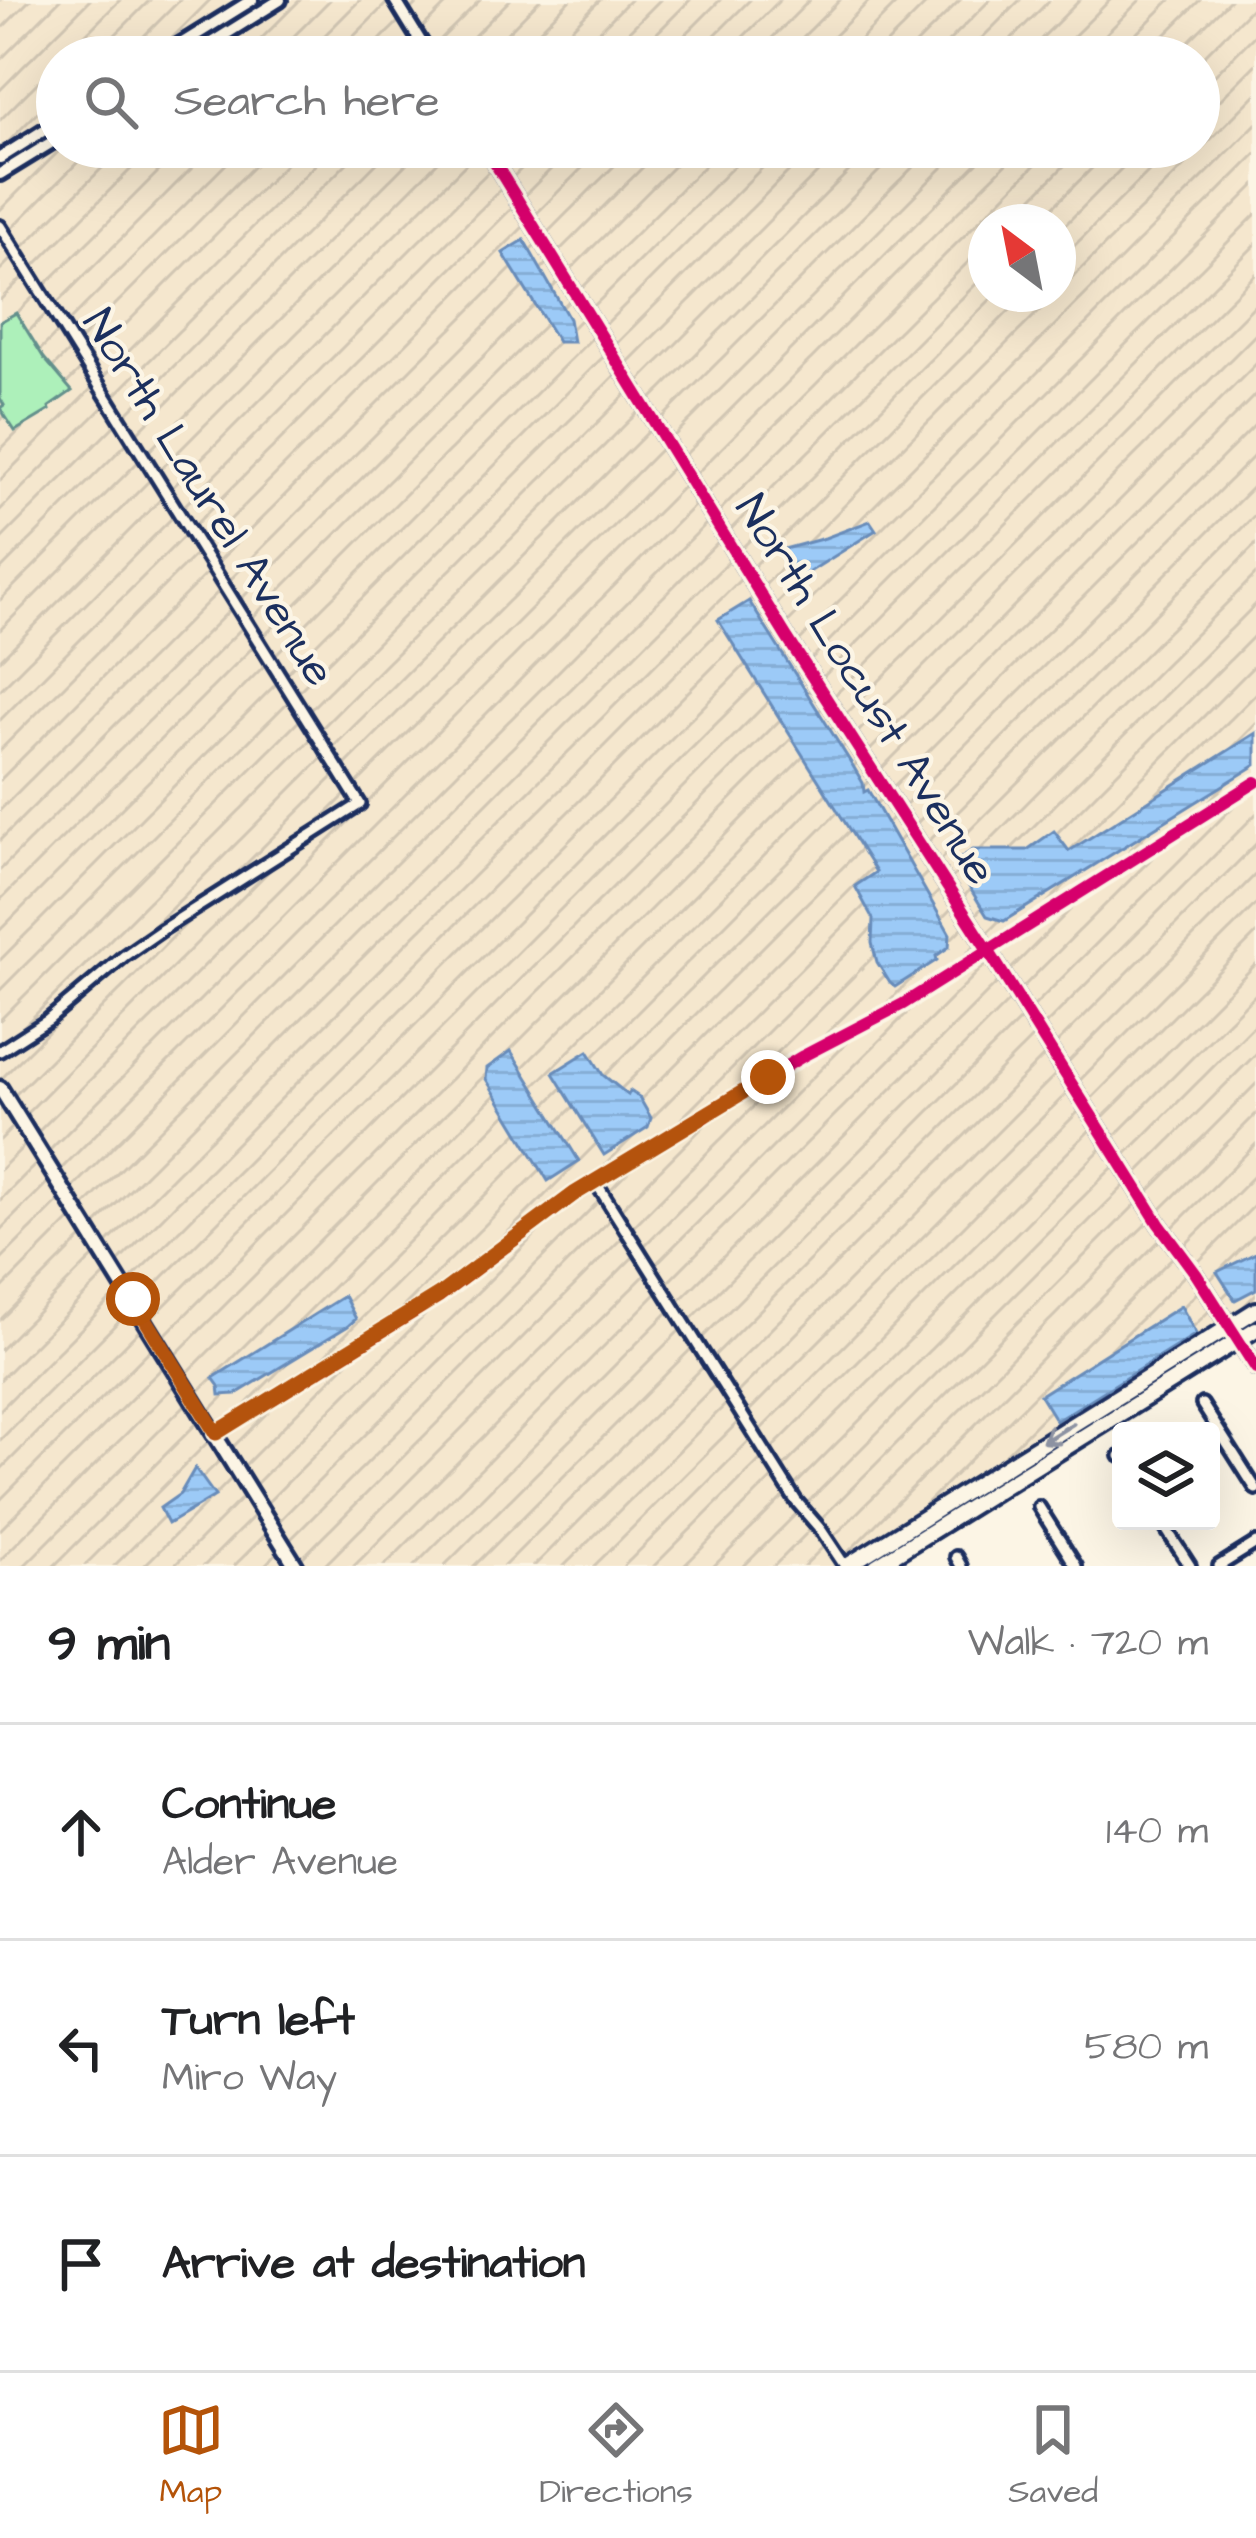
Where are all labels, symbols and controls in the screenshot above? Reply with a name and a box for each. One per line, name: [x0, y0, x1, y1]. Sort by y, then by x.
search box: [36, 36, 1220, 168]
icon: search: [78, 69, 144, 135]
text: Search here: [174, 71, 440, 133]
north arrow: [968, 204, 1076, 312]
street label: North Laurel Avenue: [67, 297, 349, 699]
street label: North Locust Avenue: [720, 483, 1010, 897]
route end: [741, 1050, 795, 1104]
route start: [106, 1272, 160, 1326]
one-way arrow: [1042, 1421, 1076, 1445]
map controls: [1112, 1422, 1220, 1530]
button: layers: [1112, 1422, 1220, 1530]
text: 9 min: [48, 1609, 170, 1680]
text: Walk · 720 m: [968, 1617, 1208, 1671]
text: Continue: [162, 1774, 336, 1836]
icon: ahead: [48, 1799, 114, 1865]
text: 140 m: [1106, 1805, 1208, 1859]
text: Alder Avenue: [162, 1836, 398, 1890]
text: Turn left: [162, 1990, 355, 2052]
icon: left: [48, 2015, 114, 2081]
text: 580 m: [1085, 2021, 1208, 2075]
text: Miro Way: [162, 2052, 337, 2106]
icon: arrive: [48, 2231, 114, 2297]
text: Arrive at destination: [162, 2233, 585, 2295]
tab: Map: [158, 2397, 224, 2515]
tab: Directions: [539, 2397, 693, 2515]
tab: Saved: [1008, 2397, 1098, 2515]

